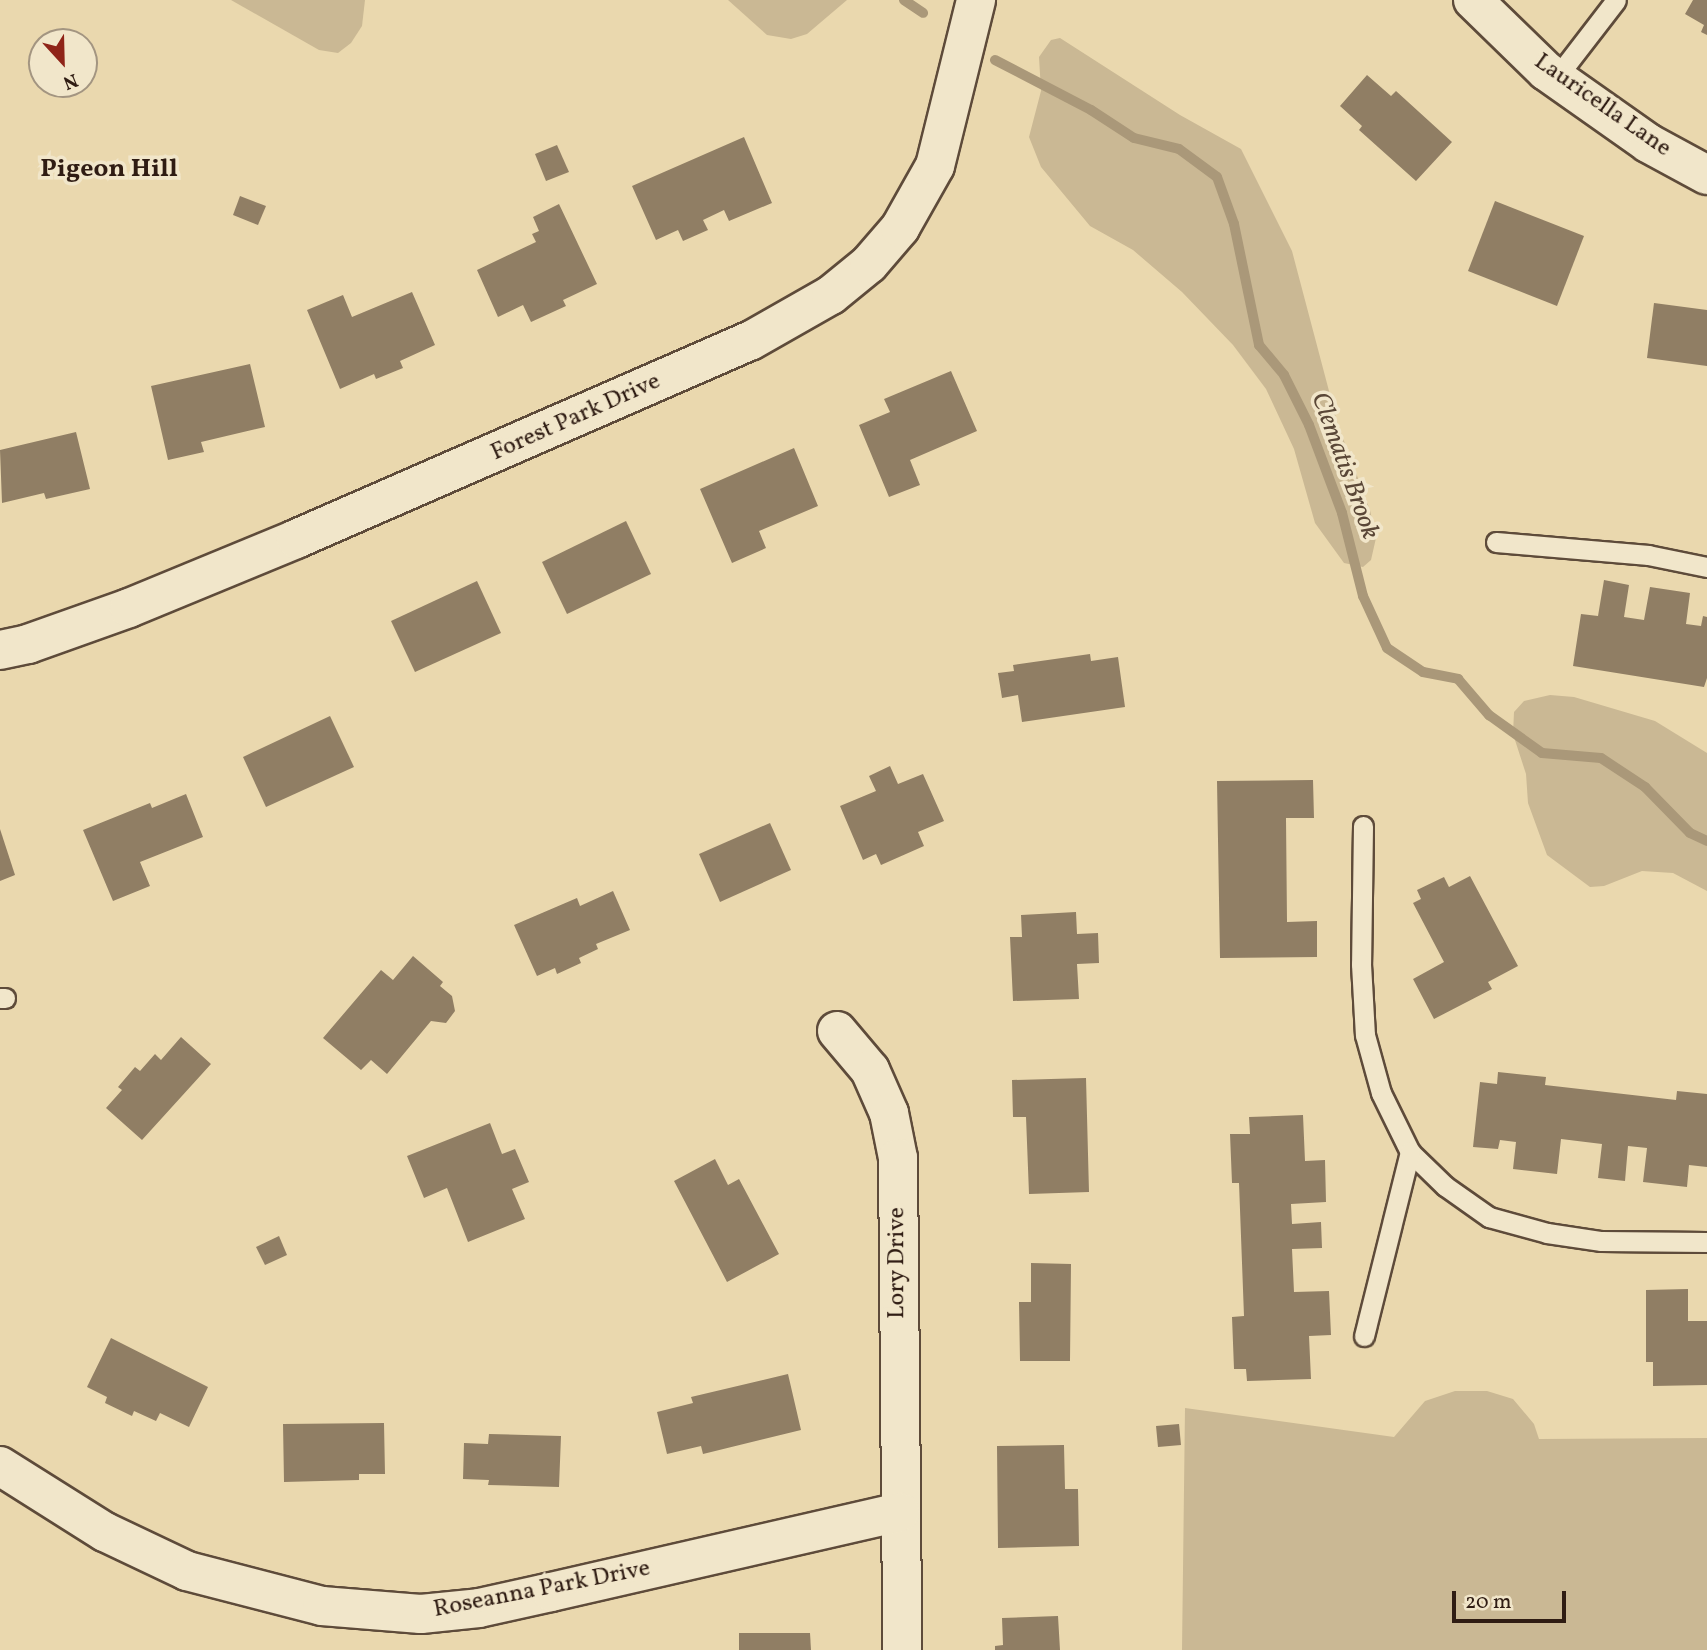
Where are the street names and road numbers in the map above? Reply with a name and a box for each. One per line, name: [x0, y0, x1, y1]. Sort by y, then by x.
street label: Lauricella Lane: [1528, 48, 1676, 164]
street label: Forest Park Drive: [487, 368, 665, 468]
street label: Lory Drive: [884, 1207, 912, 1319]
street label: Roseanna Park Drive: [431, 1555, 653, 1625]

